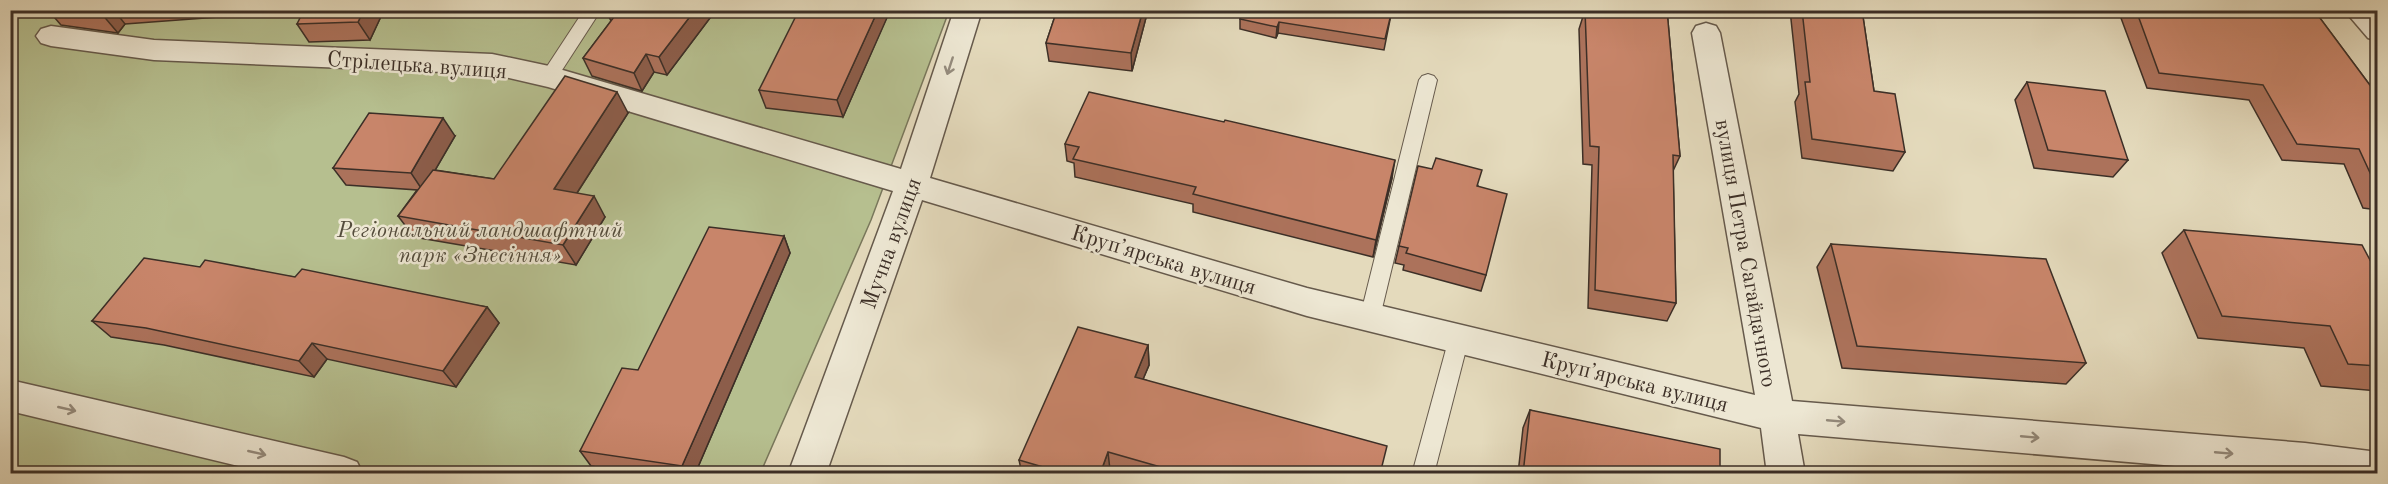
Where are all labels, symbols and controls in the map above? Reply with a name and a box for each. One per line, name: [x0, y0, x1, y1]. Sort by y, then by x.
street label: Стрілецька вулиця: [326, 49, 508, 83]
one-way arrow: [944, 56, 955, 75]
street label: вулиця Петра Сагайдачного: [1711, 117, 1779, 389]
street label: Мучна вулиця: [858, 175, 926, 312]
park label: Регіональний ландшафтний парк «Знесіння»: [336, 220, 624, 267]
street label: Крупʼярська вулиця: [1068, 222, 1258, 300]
street label: Крупʼярська вулиця: [1539, 349, 1730, 417]
one-way arrow: [57, 404, 76, 416]
one-way arrow: [1825, 416, 1845, 427]
one-way arrow: [2020, 432, 2039, 443]
one-way arrow: [247, 448, 266, 460]
one-way arrow: [2214, 448, 2234, 459]

